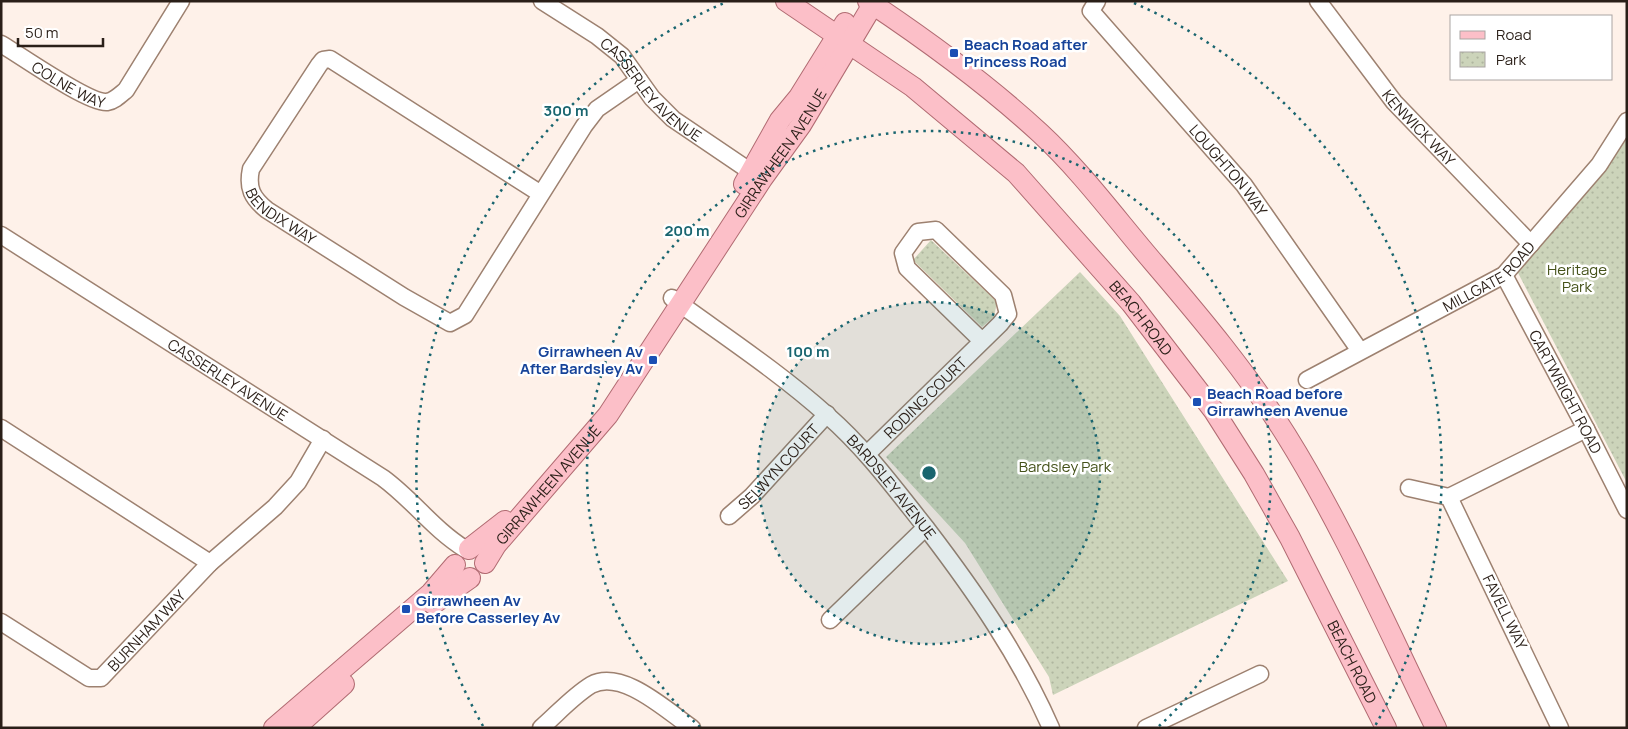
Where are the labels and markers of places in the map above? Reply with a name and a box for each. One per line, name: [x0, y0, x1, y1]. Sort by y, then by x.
place label: Beach Road after Princess Road: [964, 34, 1087, 72]
marker: Beach Road after Princess Road: [948, 47, 960, 59]
place label: Girrawheen Av After Bardsley Av: [520, 341, 643, 379]
marker: Girrawheen Av After Bardsley Av: [647, 354, 659, 366]
place label: Beach Road before Girrawheen Avenue: [1207, 383, 1348, 421]
marker: Beach Road before Girrawheen Avenue: [1191, 396, 1203, 408]
centre of rings: [920, 464, 938, 482]
place label: Girrawheen Av Before Casserley Av: [416, 590, 560, 628]
marker: Girrawheen Av Before Casserley Av: [400, 603, 412, 615]

